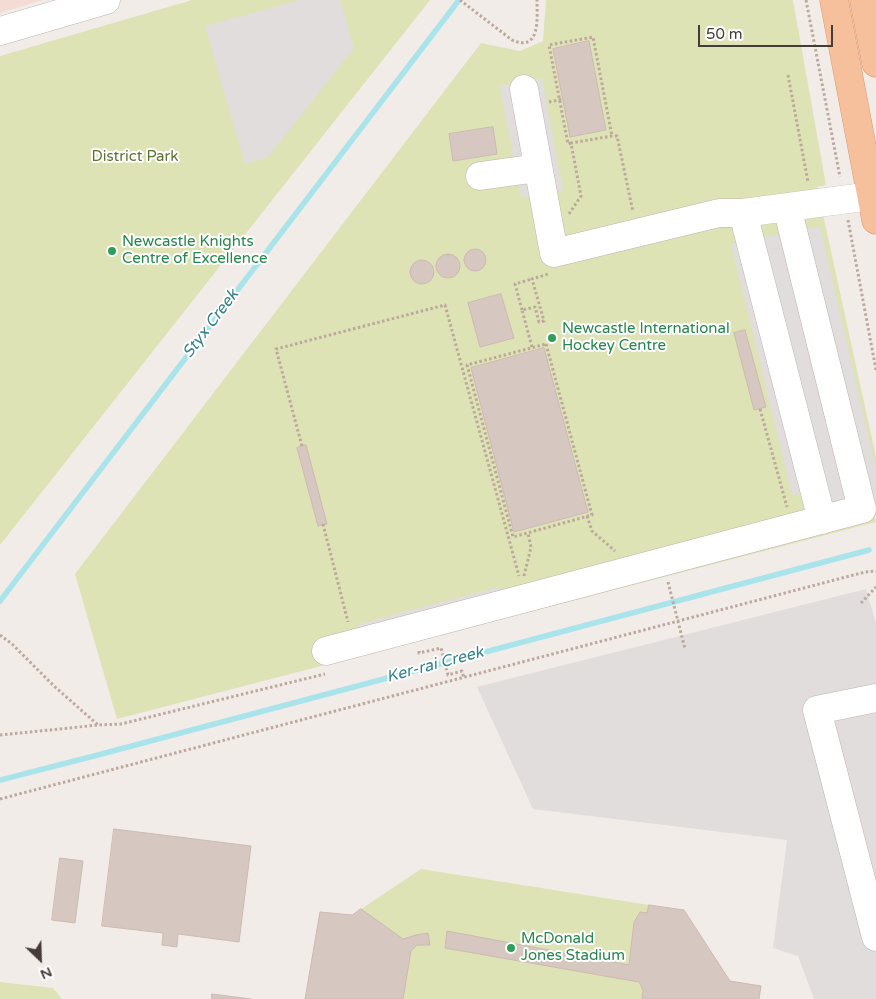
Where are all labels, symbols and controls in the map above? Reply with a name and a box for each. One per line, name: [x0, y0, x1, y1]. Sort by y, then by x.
scale bar: [701, 15, 836, 47]
text: 50 m: [706, 25, 743, 43]
park label: District Park: [92, 148, 178, 166]
place label: Newcastle Knights Centre of Excellence: [122, 233, 267, 268]
marker: Newcastle Knights Centre of Excellence: [106, 245, 118, 257]
water label: Styx Creek: [179, 286, 243, 362]
place label: Newcastle International Hockey Centre: [562, 320, 730, 355]
marker: Newcastle International Hockey Centre: [546, 332, 558, 344]
water label: Ker-rai Creek: [384, 643, 486, 687]
place label: McDonald Jones Stadium: [521, 930, 625, 965]
north arrow: [15, 934, 65, 984]
marker: McDonald Jones Stadium: [505, 942, 517, 954]
text: N: [38, 963, 55, 983]

